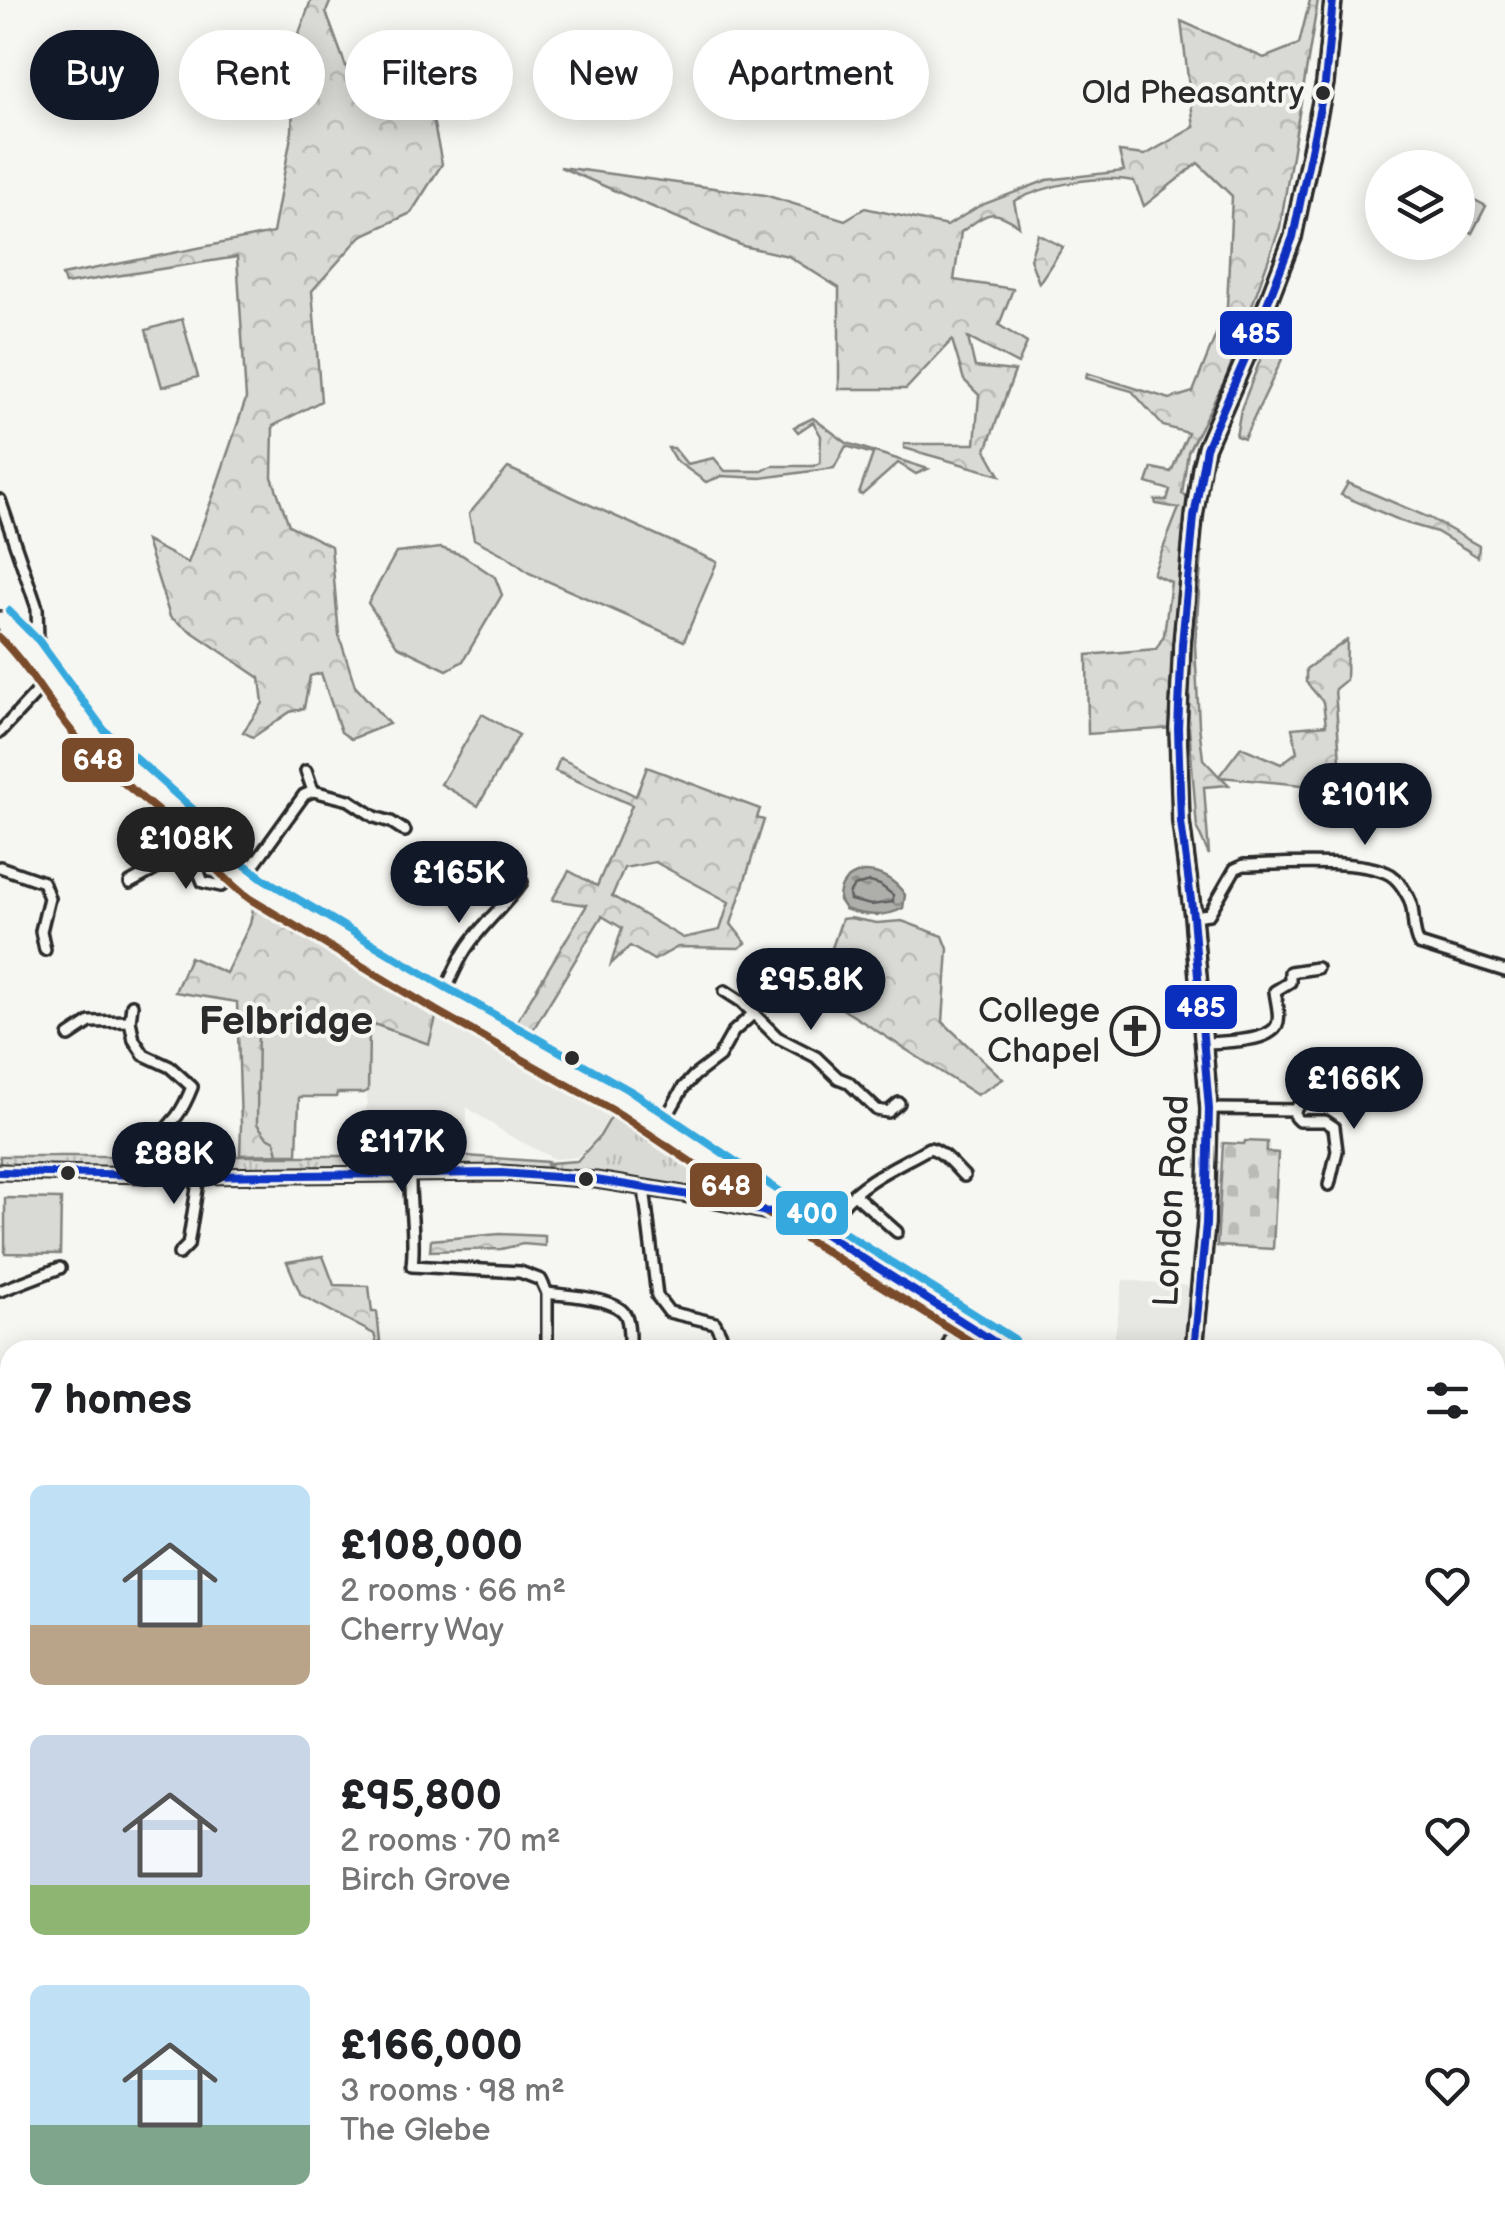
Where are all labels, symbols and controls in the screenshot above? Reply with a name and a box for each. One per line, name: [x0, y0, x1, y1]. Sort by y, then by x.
chip: Buy: [30, 30, 159, 120]
chip: Rent: [179, 30, 325, 120]
chip: Filters: [345, 30, 513, 120]
chip: New: [533, 30, 673, 120]
chip: Apartment: [693, 30, 929, 120]
place label: Old Pheasantry: [1081, 74, 1305, 113]
marker: Old Pheasantry: [1313, 83, 1333, 103]
map controls: [1365, 150, 1475, 260]
button: layers: [1365, 150, 1475, 260]
line badge: 485: [1218, 309, 1294, 357]
text: 485: [1231, 318, 1281, 351]
line badge: 648: [60, 736, 136, 784]
text: 648: [73, 744, 123, 777]
pin: £101K: [1295, 763, 1435, 848]
text: £101K: [1321, 776, 1409, 815]
pin: £108K: [116, 807, 256, 892]
text: £108K: [139, 820, 233, 859]
pin: £165K: [389, 841, 529, 926]
text: £165K: [413, 854, 506, 893]
pin: £95.8K: [730, 948, 892, 1033]
text: £95.8K: [758, 961, 864, 1000]
line badge: 485: [1163, 983, 1239, 1031]
place label: College Chapel: [978, 990, 1100, 1073]
text: 485: [1176, 992, 1226, 1025]
district label: Felbridge: [199, 998, 373, 1046]
church icon: College Chapel: [1109, 1005, 1161, 1057]
pin: £166K: [1284, 1047, 1424, 1132]
unlabelled marker: [562, 1048, 582, 1068]
text: £166K: [1307, 1060, 1401, 1099]
street label: London Road: [1145, 1094, 1199, 1308]
pin: £117K: [332, 1110, 472, 1195]
pin: £88K: [115, 1122, 233, 1207]
text: £117K: [359, 1123, 445, 1162]
text: £88K: [134, 1135, 214, 1174]
line badge: 648: [688, 1161, 764, 1209]
unlabelled marker: [58, 1163, 78, 1183]
unlabelled marker: [576, 1169, 596, 1189]
text: 648: [701, 1170, 751, 1203]
line badge: 400: [774, 1189, 850, 1237]
text: 400: [786, 1198, 838, 1231]
icon: filters: [1420, 1373, 1475, 1428]
text: 7 homes: [30, 1375, 192, 1426]
text: £108,000: [340, 1521, 523, 1572]
icon: home: [110, 1525, 230, 1645]
icon: heart: [1420, 1558, 1475, 1613]
text: 2 rooms · 66 m²: [340, 1572, 566, 1611]
text: Cherry Way: [340, 1611, 504, 1650]
text: £95,800: [340, 1771, 502, 1822]
icon: home: [110, 1775, 230, 1895]
icon: heart: [1420, 1808, 1475, 1863]
text: 2 rooms · 70 m²: [340, 1822, 561, 1861]
text: Birch Grove: [340, 1861, 511, 1900]
text: £166,000: [340, 2021, 523, 2072]
icon: home: [110, 2025, 230, 2145]
icon: heart: [1420, 2058, 1475, 2113]
text: 3 rooms · 98 m²: [340, 2072, 565, 2111]
text: The Glebe: [340, 2111, 491, 2150]

